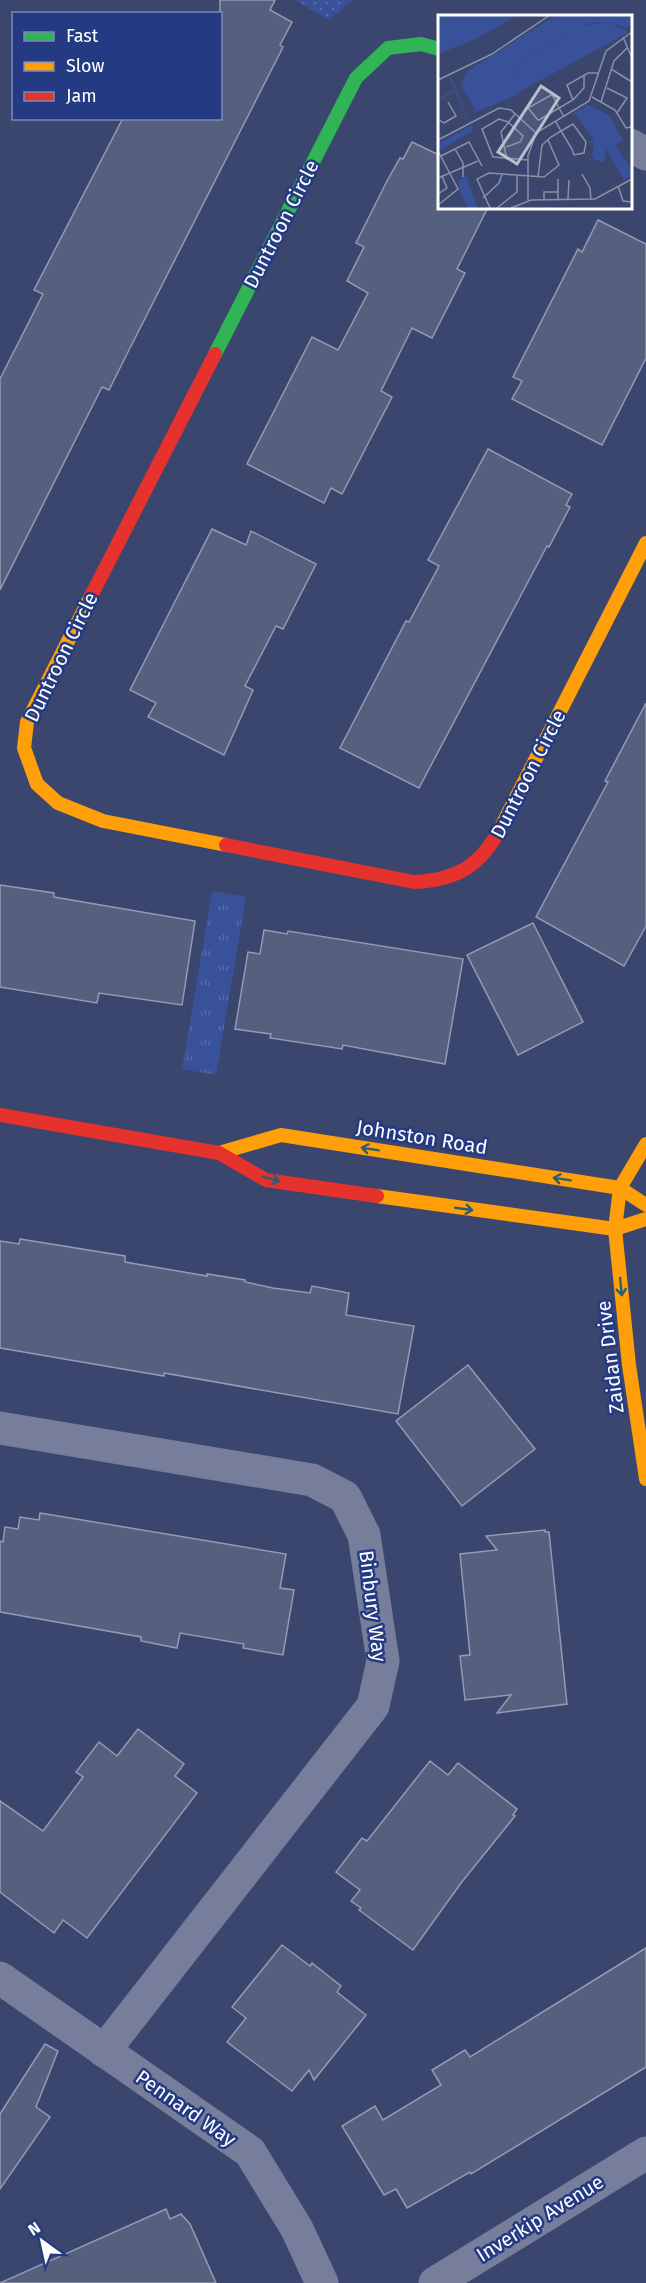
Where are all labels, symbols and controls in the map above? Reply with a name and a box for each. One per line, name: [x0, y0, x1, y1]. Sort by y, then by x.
legend: [12, 12, 222, 120]
inset map: [438, 15, 631, 208]
text: Fast: [66, 25, 99, 47]
text: Slow: [66, 55, 105, 77]
text: Jam: [66, 85, 97, 107]
street label: Duntroon Circle: [238, 156, 324, 292]
street label: Duntroon Circle: [19, 588, 103, 726]
street label: Duntroon Circle: [485, 706, 571, 842]
street label: Johnston Road: [355, 1115, 489, 1159]
one-way arrow: [360, 1143, 380, 1154]
one-way arrow: [553, 1173, 573, 1184]
one-way arrow: [261, 1174, 280, 1186]
one-way arrow: [453, 1203, 473, 1214]
one-way arrow: [616, 1277, 627, 1297]
street label: Zaidan Drive: [591, 1299, 629, 1415]
street label: Binbury Way: [354, 1549, 392, 1663]
street label: Pennard Way: [131, 2065, 241, 2151]
street label: Inverkip Avenue: [472, 2169, 608, 2267]
north arrow: [12, 2211, 72, 2271]
text: N: [24, 2218, 44, 2240]

